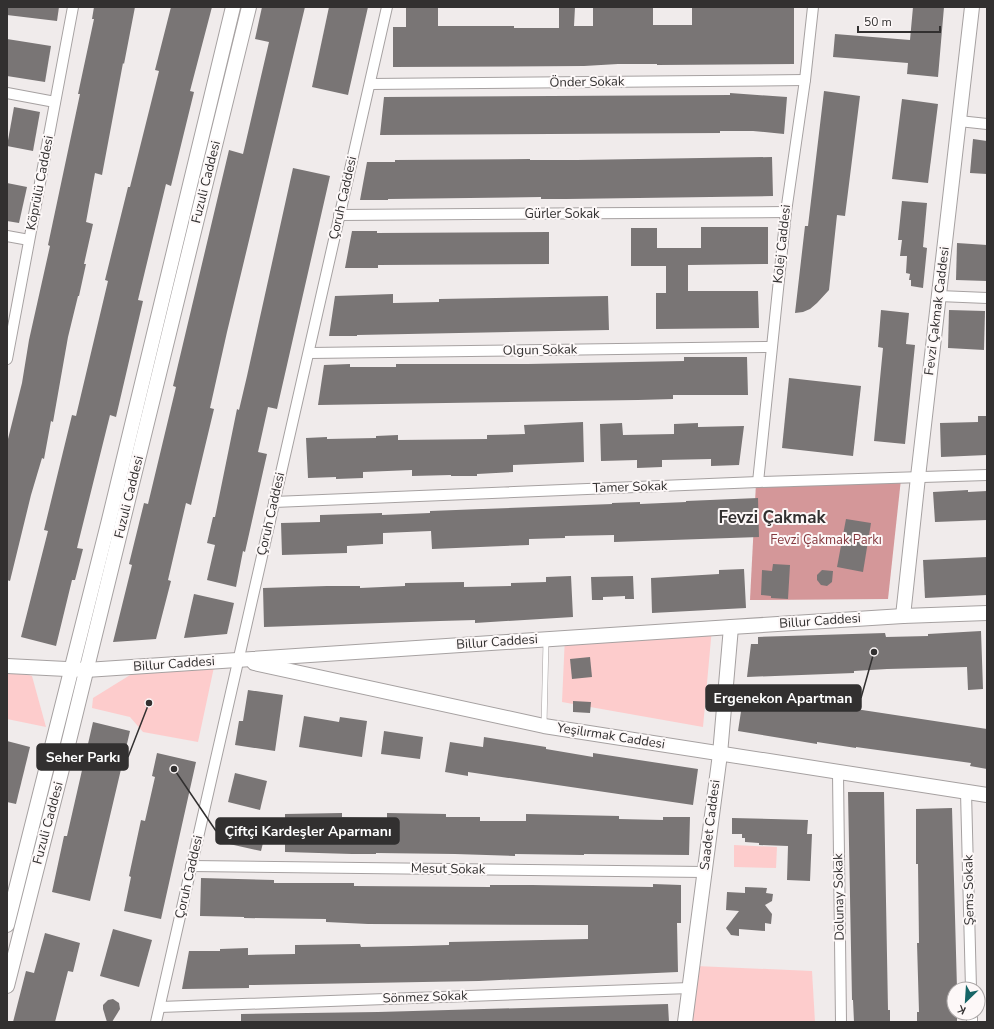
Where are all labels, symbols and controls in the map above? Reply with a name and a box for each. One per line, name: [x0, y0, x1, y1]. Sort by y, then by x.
scale bar: [858, 8, 940, 34]
text: 50 m: [864, 14, 892, 30]
street label: Önder Sokak: [549, 71, 625, 92]
street label: Köprülü Caddesi: [22, 134, 58, 232]
street label: Fuzuli Caddesi: [187, 139, 225, 225]
street label: Çoruh Caddesi: [325, 155, 361, 241]
street label: Kolej Caddesi: [769, 204, 795, 284]
street label: Gürler Sokak: [524, 205, 600, 223]
street label: Fevzi Çakmak Caddesi: [920, 246, 954, 376]
street label: Olgun Sokak: [503, 340, 578, 360]
street label: Fuzuli Caddesi: [110, 454, 148, 540]
street label: Çoruh Caddesi: [253, 471, 289, 557]
street label: Tamer Sokak: [592, 477, 668, 497]
district label: Fevzi Çakmak: [718, 506, 826, 529]
park label: Fevzi Çakmak Parkı: [770, 531, 882, 549]
street label: Billur Caddesi: [779, 609, 861, 633]
street label: Billur Caddesi: [456, 630, 538, 654]
street label: Billur Caddesi: [133, 652, 215, 676]
callout: Ergenekon Apartman: [706, 685, 861, 711]
text: Ergenekon Apartman: [714, 689, 852, 708]
street label: Yeşilırmak Caddesi: [555, 718, 666, 753]
callout: Seher Parkı: [37, 744, 128, 770]
text: Seher Parkı: [46, 748, 120, 767]
street label: Saadet Caddesi: [696, 779, 724, 871]
street label: Fuzuli Caddesi: [28, 780, 68, 866]
callout: Çiftçi Kardeşler Aparmanı: [216, 818, 399, 844]
text: Çiftçi Kardeşler Aparmanı: [224, 822, 392, 841]
street label: Çoruh Caddesi: [171, 834, 207, 920]
street label: Dolunay Sokak: [829, 853, 849, 941]
street label: Şems Sokak: [959, 854, 979, 925]
street label: Mesut Sokak: [411, 859, 486, 879]
north arrow: [946, 981, 986, 1021]
street label: Sönmez Sokak: [382, 987, 468, 1007]
text: K: [955, 1001, 968, 1018]

